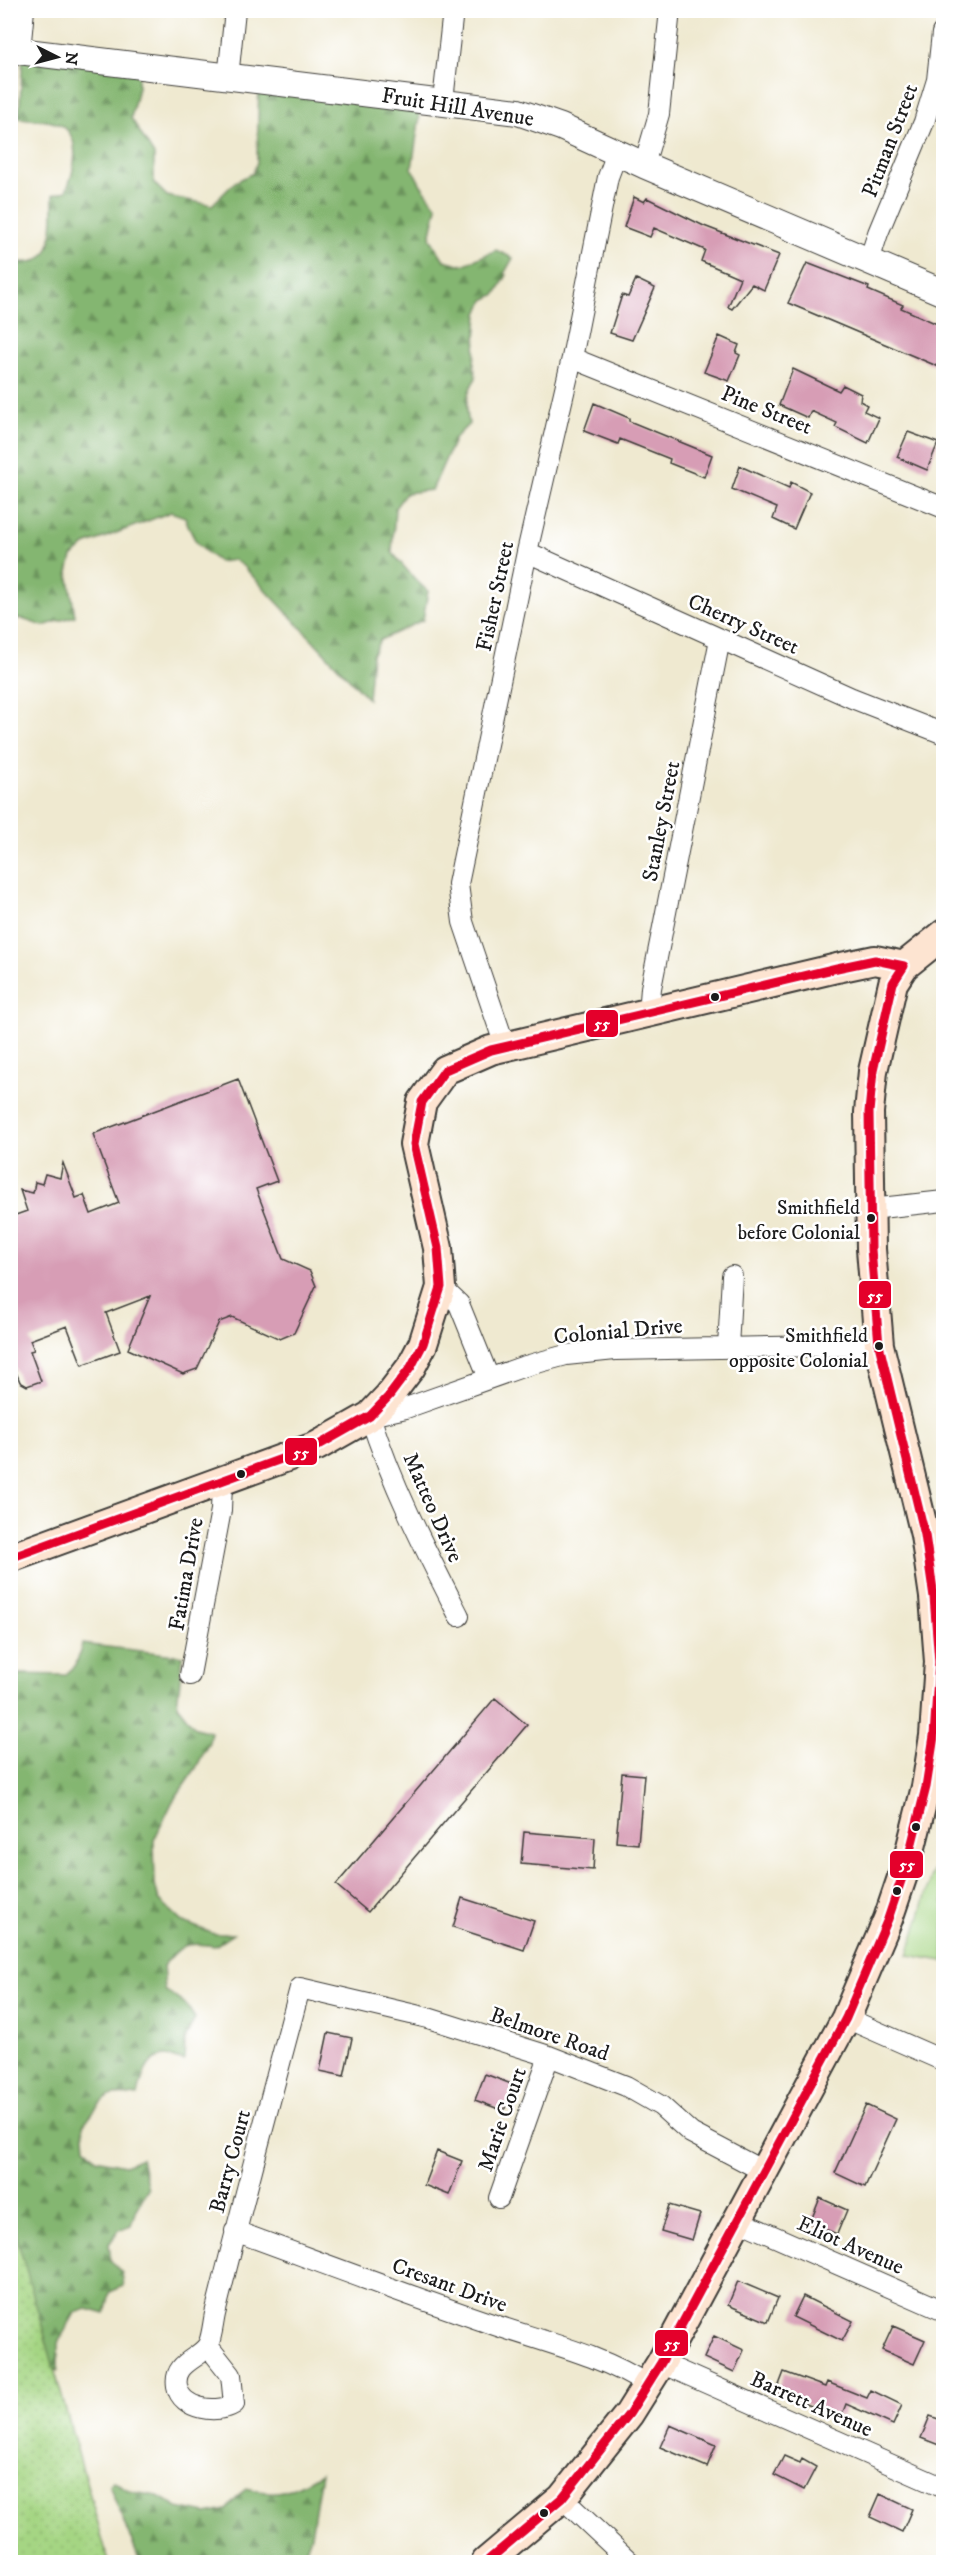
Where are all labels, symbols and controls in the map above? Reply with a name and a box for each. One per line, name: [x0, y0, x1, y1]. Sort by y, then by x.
north arrow: [27, 27, 87, 87]
text: N: [60, 51, 82, 66]
street label: Pitman Street: [856, 80, 924, 201]
street label: Fruit Hill Avenue: [380, 82, 536, 133]
street label: Pine Street: [717, 380, 816, 441]
street label: Fisher Street: [471, 539, 520, 654]
street label: Cherry Street: [684, 588, 803, 661]
street label: Stanley Street: [637, 759, 686, 884]
unlabelled marker: [709, 991, 721, 1003]
line badge: 55: [585, 1009, 619, 1038]
text: 55: [593, 1014, 610, 1034]
place label: Smithfield before Colonial: [738, 1196, 860, 1246]
marker: Smithfield before Colonial: [865, 1212, 877, 1224]
line badge: 55: [858, 1280, 892, 1309]
text: 55: [866, 1286, 883, 1306]
street label: Colonial Drive: [553, 1312, 684, 1351]
place label: Smithfield opposite Colonial: [729, 1324, 868, 1374]
marker: Smithfield opposite Colonial: [873, 1340, 885, 1352]
line badge: 55: [284, 1437, 318, 1466]
text: 55: [292, 1443, 309, 1463]
street label: Matteo Drive: [396, 1449, 469, 1567]
unlabelled marker: [235, 1468, 247, 1480]
street label: Fatima Drive: [163, 1516, 210, 1633]
unlabelled marker: [910, 1821, 922, 1833]
line badge: 55: [889, 1850, 924, 1879]
text: 55: [898, 1855, 915, 1875]
unlabelled marker: [891, 1885, 903, 1897]
street label: Belmore Road: [486, 2001, 613, 2067]
street label: Marie Court: [472, 2064, 533, 2175]
street label: Barry Court: [204, 2107, 257, 2216]
street label: Eliot Avenue: [793, 2210, 908, 2281]
street label: Cresant Drive: [388, 2252, 511, 2319]
line badge: 55: [654, 2329, 689, 2357]
text: 55: [663, 2334, 680, 2354]
street label: Barrett Avenue: [746, 2365, 877, 2443]
unlabelled marker: [538, 2507, 550, 2519]

